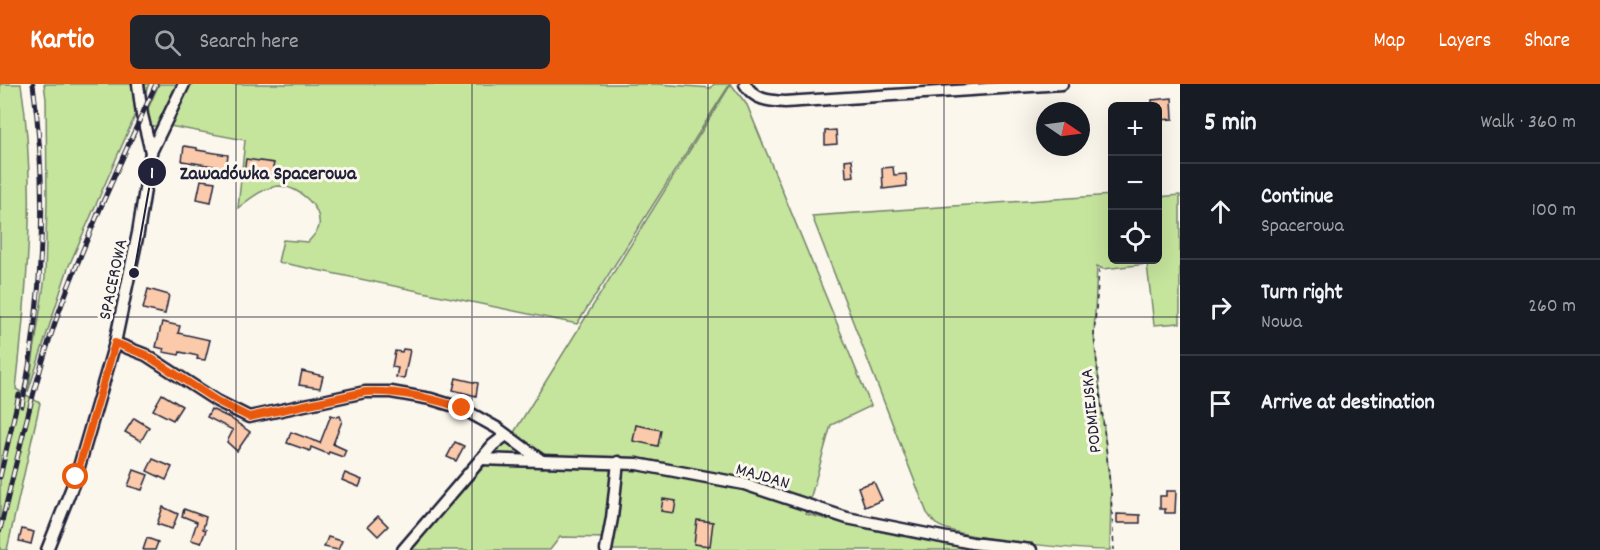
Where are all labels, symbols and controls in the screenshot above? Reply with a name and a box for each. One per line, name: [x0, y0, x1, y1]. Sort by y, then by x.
search box: [130, 15, 550, 69]
text: Kartio: [30, 22, 94, 62]
icon: search: [151, 26, 184, 59]
text: Search here: [199, 27, 299, 58]
text: Map: [1374, 27, 1405, 57]
text: Layers: [1438, 27, 1491, 57]
text: Share: [1524, 27, 1570, 57]
north arrow: [1036, 102, 1090, 156]
map controls: [1108, 102, 1162, 264]
button: +: [1108, 102, 1162, 156]
text: 5 min: [1204, 105, 1257, 142]
text: Walk · 360 m: [1481, 109, 1576, 137]
callout: Zawadówka Spacerowa: [137, 153, 368, 191]
button: −: [1108, 156, 1162, 210]
text: Zawadówka Spacerowa: [180, 161, 357, 189]
text: 1: [150, 162, 154, 187]
text: Continue: [1261, 182, 1333, 213]
icon: ahead: [1204, 195, 1237, 228]
text: 100 m: [1532, 197, 1576, 225]
button: locate: [1108, 210, 1162, 264]
text: Spacerowa: [1261, 213, 1344, 241]
street label: SPACEROWA: [94, 237, 135, 322]
text: Turn right: [1261, 278, 1343, 309]
icon: right: [1204, 291, 1237, 324]
text: 260 m: [1528, 293, 1576, 321]
text: Nowa: [1261, 309, 1302, 337]
street label: PODMIEJSKA: [1076, 367, 1109, 454]
icon: arrive: [1204, 387, 1237, 420]
text: Arrive at destination: [1261, 388, 1435, 419]
route end: [448, 394, 474, 420]
street label: MAJDAN: [732, 458, 792, 497]
route start: [62, 463, 88, 489]

